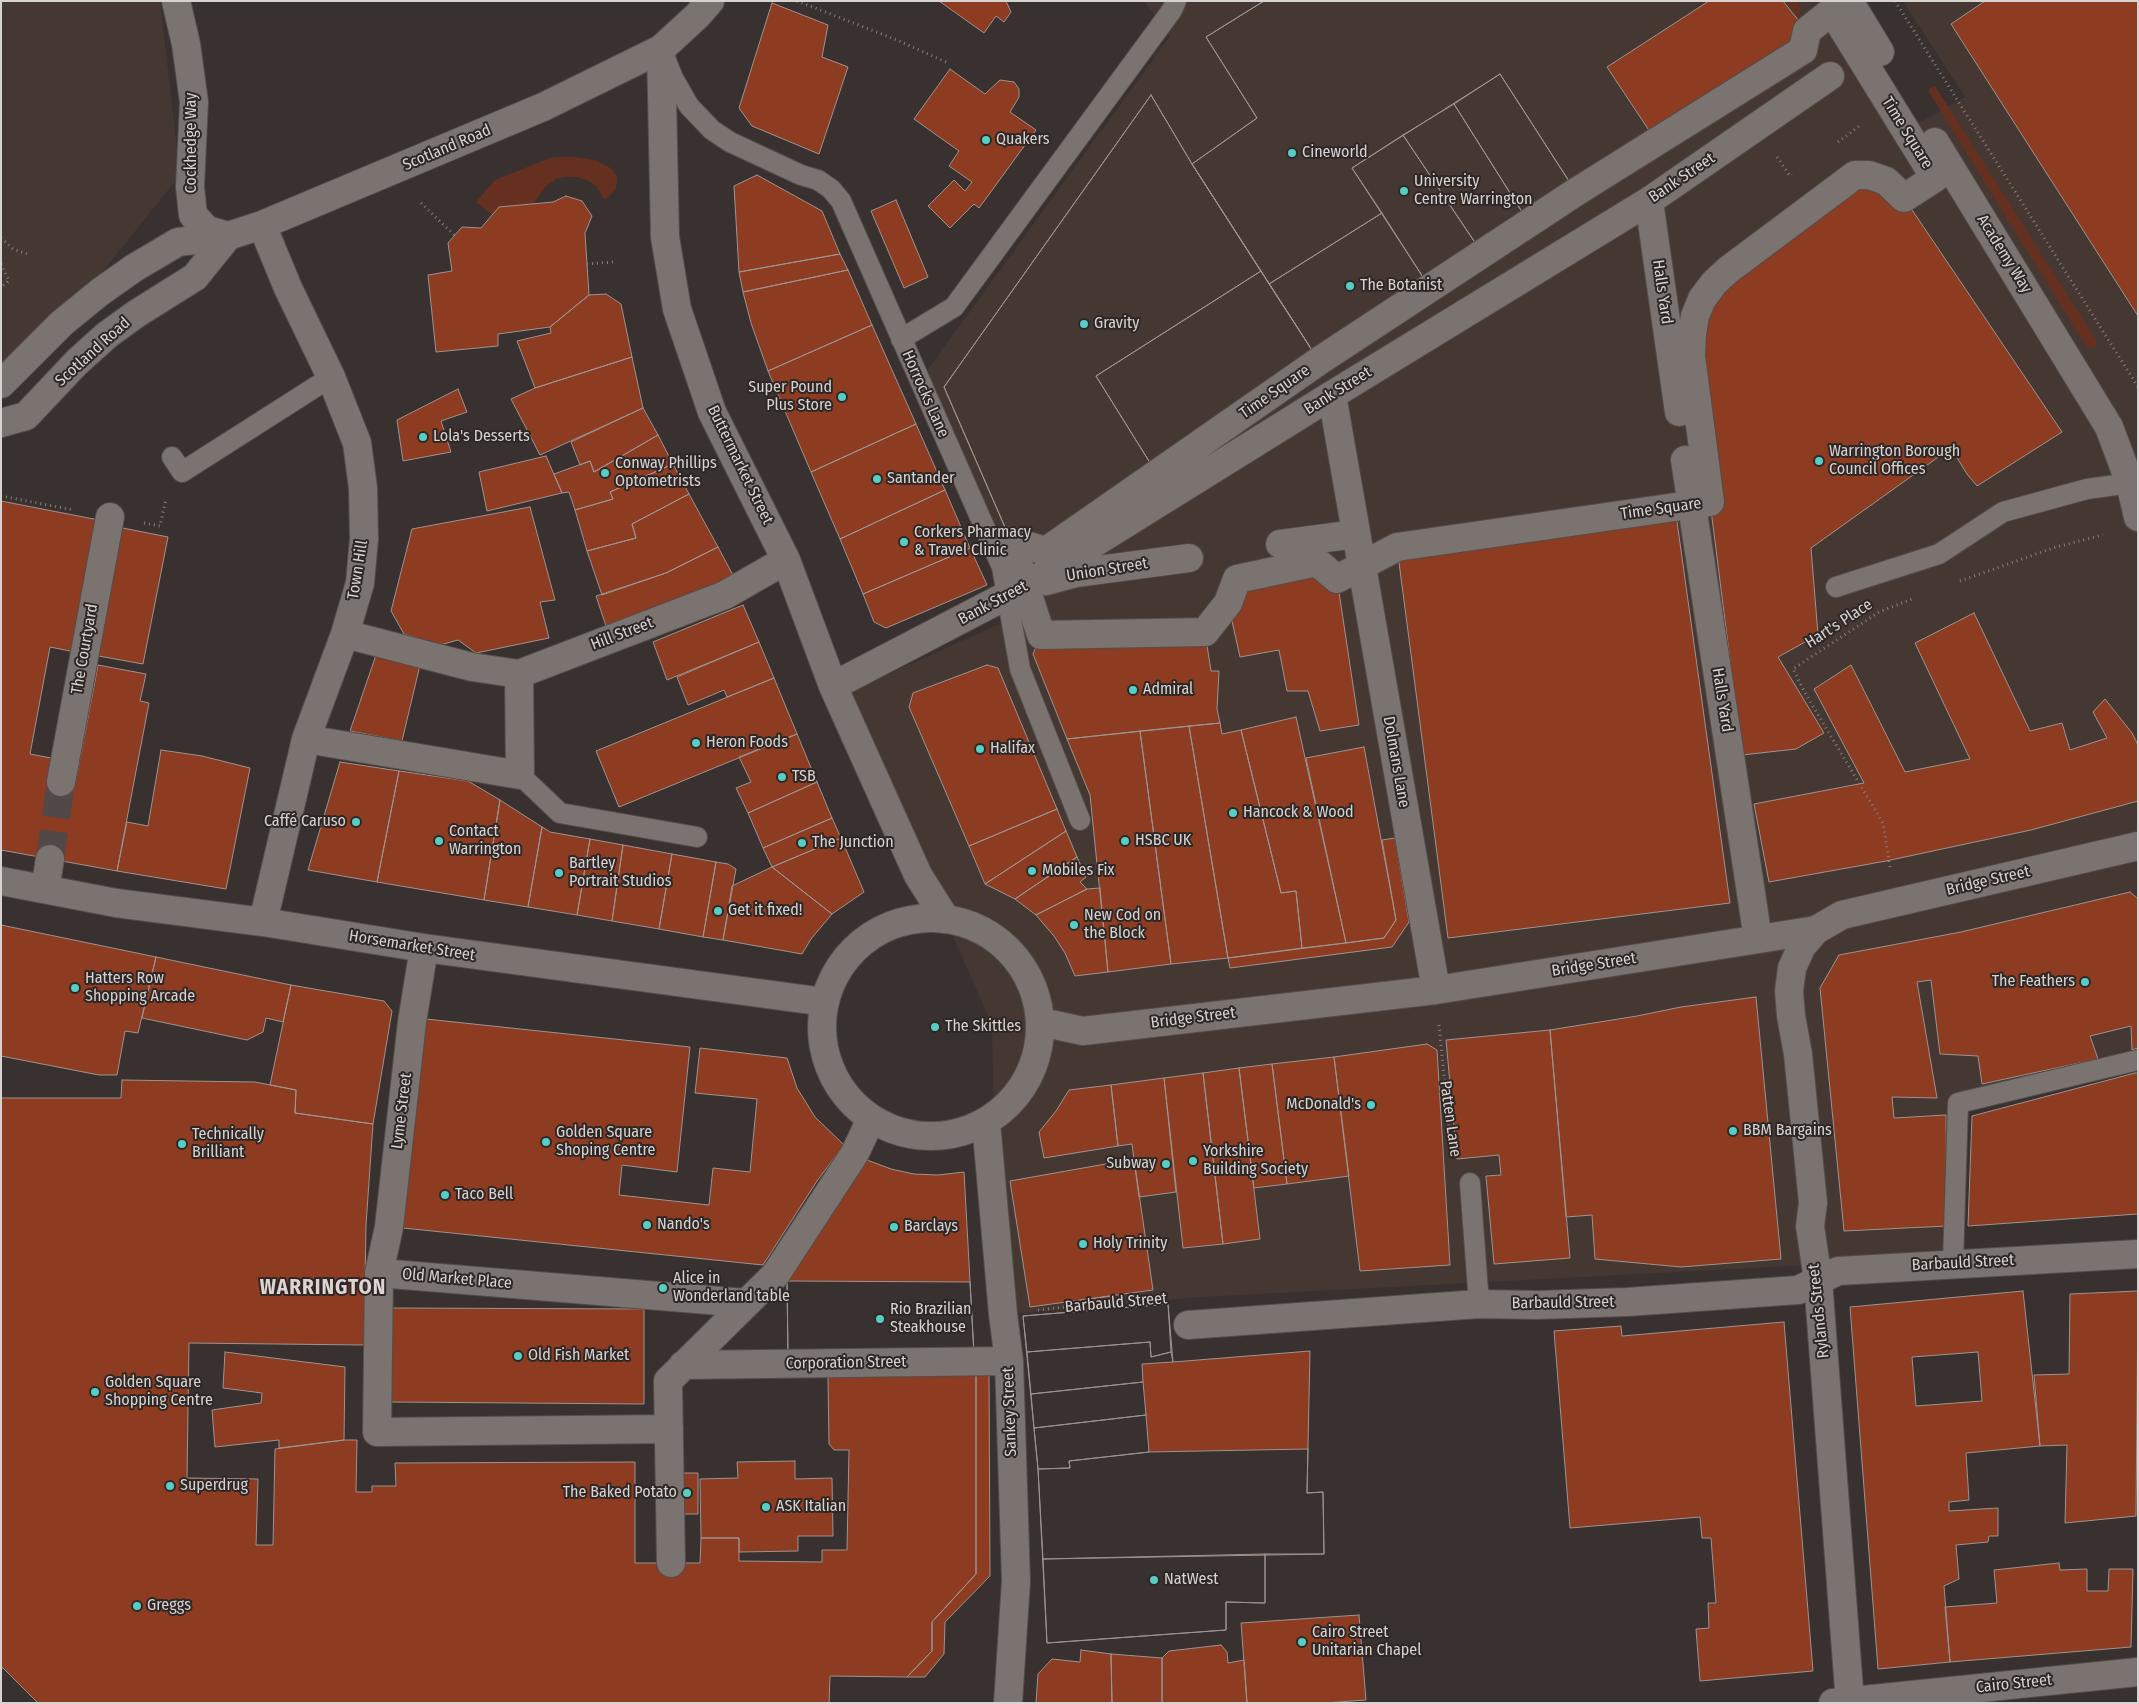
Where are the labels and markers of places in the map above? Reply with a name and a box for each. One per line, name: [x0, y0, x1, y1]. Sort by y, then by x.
place label: Quakers: [996, 130, 1050, 150]
marker: Quakers: [980, 134, 992, 146]
place label: Cineworld: [1302, 143, 1368, 163]
marker: Cineworld: [1286, 147, 1298, 159]
place label: University Centre Warrington: [1414, 172, 1533, 210]
marker: University Centre Warrington: [1398, 185, 1410, 197]
place label: The Botanist: [1360, 276, 1442, 296]
marker: The Botanist: [1344, 280, 1356, 292]
place label: Gravity: [1094, 314, 1139, 334]
marker: Gravity: [1078, 318, 1090, 330]
place label: Super Pound Plus Store: [748, 378, 832, 416]
marker: Super Pound Plus Store: [836, 391, 848, 403]
place label: Lola's Desserts: [433, 427, 530, 447]
marker: Lola's Desserts: [417, 431, 429, 443]
place label: Warrington Borough Council Offices: [1829, 442, 1960, 480]
place label: Conway Phillips Optometrists: [615, 454, 717, 492]
marker: Warrington Borough Council Offices: [1813, 455, 1825, 467]
marker: Conway Phillips Optometrists: [599, 467, 611, 479]
place label: Santander: [887, 469, 955, 489]
marker: Santander: [871, 473, 883, 485]
place label: Corkers Pharmacy & Travel Clinic: [914, 523, 1031, 561]
marker: Corkers Pharmacy & Travel Clinic: [898, 536, 910, 548]
place label: Admiral: [1143, 680, 1193, 700]
marker: Admiral: [1127, 684, 1139, 696]
place label: Heron Foods: [706, 733, 788, 753]
marker: Heron Foods: [690, 737, 702, 749]
place label: Halifax: [990, 739, 1035, 759]
marker: Halifax: [974, 743, 986, 755]
place label: TSB: [792, 767, 816, 787]
marker: TSB: [776, 771, 788, 783]
place label: Hancock & Wood: [1243, 803, 1354, 823]
marker: Hancock & Wood: [1227, 807, 1239, 819]
place label: Caffé Caruso: [264, 812, 346, 832]
marker: Caffé Caruso: [350, 816, 362, 828]
place label: Contact Warrington: [449, 822, 521, 860]
place label: HSBC UK: [1135, 831, 1191, 851]
place label: The Junction: [812, 833, 894, 853]
marker: Contact Warrington: [433, 835, 445, 847]
marker: HSBC UK: [1119, 835, 1131, 847]
marker: The Junction: [796, 837, 808, 849]
place label: Bartley Portrait Studios: [569, 854, 671, 892]
place label: Mobiles Fix: [1042, 861, 1115, 881]
marker: Mobiles Fix: [1026, 865, 1038, 877]
marker: Bartley Portrait Studios: [553, 867, 565, 879]
place label: Get it fixed!: [728, 901, 802, 921]
marker: Get it fixed!: [712, 905, 724, 917]
place label: New Cod on the Block: [1084, 906, 1161, 944]
marker: New Cod on the Block: [1068, 919, 1080, 931]
place label: Hatters Row Shopping Arcade: [85, 969, 195, 1007]
place label: The Feathers: [1992, 972, 2075, 992]
marker: The Feathers: [2079, 976, 2091, 988]
marker: Hatters Row Shopping Arcade: [69, 982, 81, 994]
place label: The Skittles: [945, 1017, 1021, 1037]
marker: The Skittles: [929, 1021, 941, 1033]
place label: McDonald's: [1286, 1095, 1361, 1115]
marker: McDonald's: [1365, 1099, 1377, 1111]
place label: BBM Bargains: [1743, 1121, 1832, 1141]
place label: Golden Square Shoping Centre: [556, 1123, 655, 1161]
place label: Technically Brilliant: [192, 1125, 264, 1163]
marker: BBM Bargains: [1727, 1125, 1739, 1137]
marker: Golden Square Shoping Centre: [540, 1136, 552, 1148]
marker: Technically Brilliant: [176, 1138, 188, 1150]
place label: Yorkshire Building Society: [1203, 1142, 1308, 1180]
place label: Subway: [1106, 1154, 1156, 1174]
marker: Yorkshire Building Society: [1187, 1155, 1199, 1167]
marker: Subway: [1160, 1158, 1172, 1170]
place label: Taco Bell: [455, 1185, 513, 1205]
marker: Taco Bell: [439, 1189, 451, 1201]
place label: Nando's: [657, 1215, 710, 1235]
place label: Barclays: [904, 1217, 958, 1237]
marker: Nando's: [641, 1219, 653, 1231]
marker: Barclays: [888, 1221, 900, 1233]
place label: Holy Trinity: [1093, 1234, 1167, 1254]
marker: Holy Trinity: [1077, 1238, 1089, 1250]
place label: Alice in Wonderland table: [673, 1269, 790, 1307]
marker: Alice in Wonderland table: [657, 1282, 669, 1294]
place label: Rio Brazilian Steakhouse: [890, 1300, 971, 1338]
marker: Rio Brazilian Steakhouse: [874, 1313, 886, 1325]
place label: Old Fish Market: [528, 1346, 629, 1366]
marker: Old Fish Market: [512, 1350, 524, 1362]
place label: Golden Square Shopping Centre: [105, 1373, 213, 1411]
marker: Golden Square Shopping Centre: [89, 1386, 101, 1398]
place label: Superdrug: [180, 1476, 248, 1496]
marker: Superdrug: [164, 1480, 176, 1492]
place label: The Baked Potato: [563, 1483, 677, 1503]
marker: The Baked Potato: [681, 1487, 693, 1499]
place label: ASK Italian: [776, 1497, 846, 1517]
marker: ASK Italian: [760, 1501, 772, 1513]
place label: NatWest: [1164, 1570, 1219, 1590]
marker: NatWest: [1148, 1574, 1160, 1586]
place label: Greggs: [147, 1596, 191, 1616]
marker: Greggs: [131, 1600, 143, 1612]
place label: Cairo Street Unitarian Chapel: [1312, 1623, 1421, 1661]
marker: Cairo Street Unitarian Chapel: [1296, 1636, 1308, 1648]

